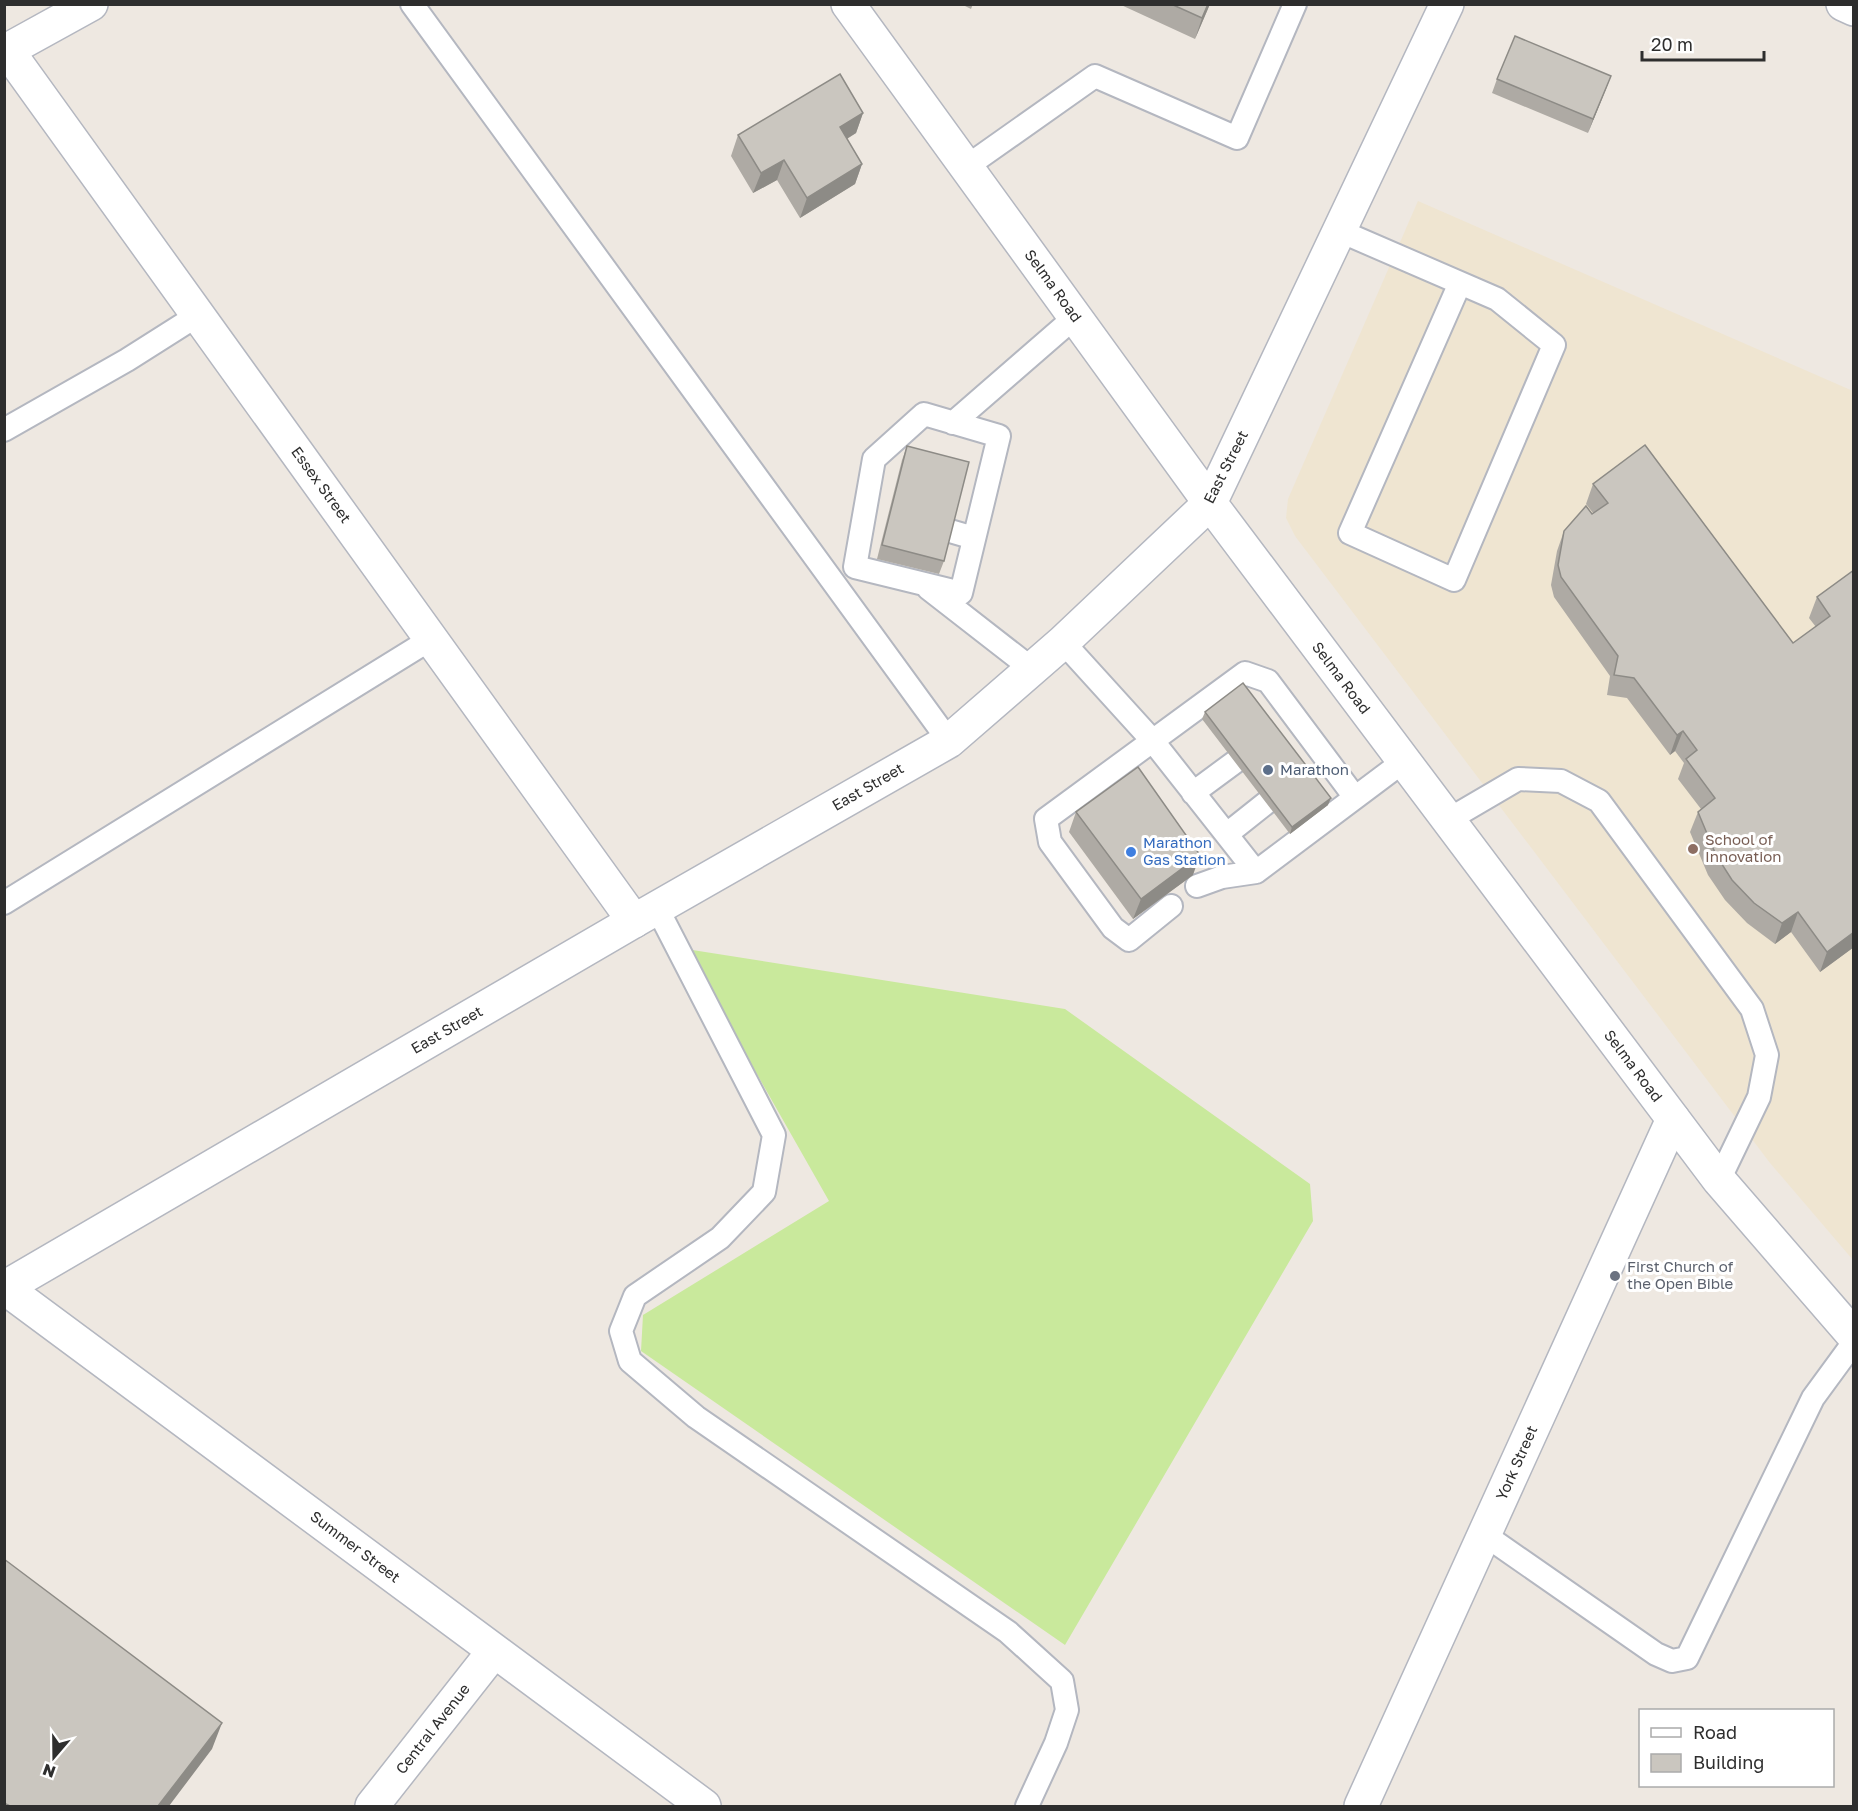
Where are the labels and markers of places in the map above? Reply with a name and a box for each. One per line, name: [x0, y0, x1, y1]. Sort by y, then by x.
place label: Marathon: [1280, 760, 1349, 778]
marker: Marathon: [1261, 763, 1275, 777]
place label: School of Innovation: [1705, 830, 1781, 865]
place label: Marathon Gas Station: [1143, 833, 1226, 868]
marker: School of Innovation: [1686, 842, 1700, 856]
marker: Marathon Gas Station: [1124, 845, 1138, 859]
place label: First Church of the Open Bible: [1627, 1257, 1734, 1292]
marker: First Church of the Open Bible: [1608, 1269, 1622, 1283]

